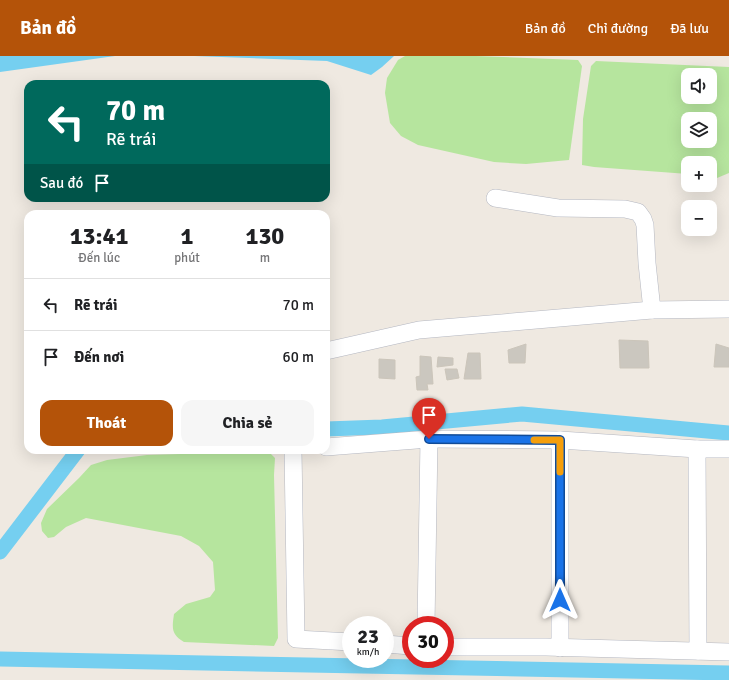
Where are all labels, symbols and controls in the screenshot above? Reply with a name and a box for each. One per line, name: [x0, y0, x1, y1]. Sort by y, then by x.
text: Bản đồ: [20, 16, 76, 40]
text: Bản đồ: [525, 20, 566, 37]
text: Chỉ đường: [588, 20, 648, 37]
text: Đã lưu: [670, 20, 709, 37]
map controls: [681, 68, 717, 236]
button: sound: [681, 68, 717, 104]
text: 70 m: [106, 94, 165, 128]
icon: left: [40, 96, 92, 148]
button: layers: [681, 112, 717, 148]
text: Rẽ trái: [106, 128, 156, 150]
button: +: [681, 156, 717, 192]
icon: arrive: [91, 172, 113, 194]
text: Sau đó: [40, 174, 83, 192]
button: −: [681, 200, 717, 236]
text: 13:41: [70, 221, 129, 251]
text: 1: [181, 221, 193, 251]
text: 130: [245, 221, 284, 251]
text: Đến lúc: [78, 250, 120, 266]
text: phút: [174, 250, 200, 266]
text: m: [260, 250, 270, 266]
icon: left: [40, 294, 62, 316]
text: Rẽ trái: [74, 296, 117, 314]
text: 70 m: [283, 296, 314, 314]
icon: arrive: [40, 346, 62, 368]
text: Đến nơi: [74, 348, 124, 366]
text: 60 m: [283, 348, 314, 366]
pin: [412, 398, 446, 439]
button: Thoát: [40, 400, 173, 446]
button: Chia sẻ: [181, 400, 314, 446]
icon: arrive: [418, 404, 440, 426]
position arrow: [539, 579, 581, 621]
speed limit sign: 30: [402, 616, 454, 668]
text: 23: [357, 624, 379, 649]
text: km/h: [357, 646, 379, 658]

